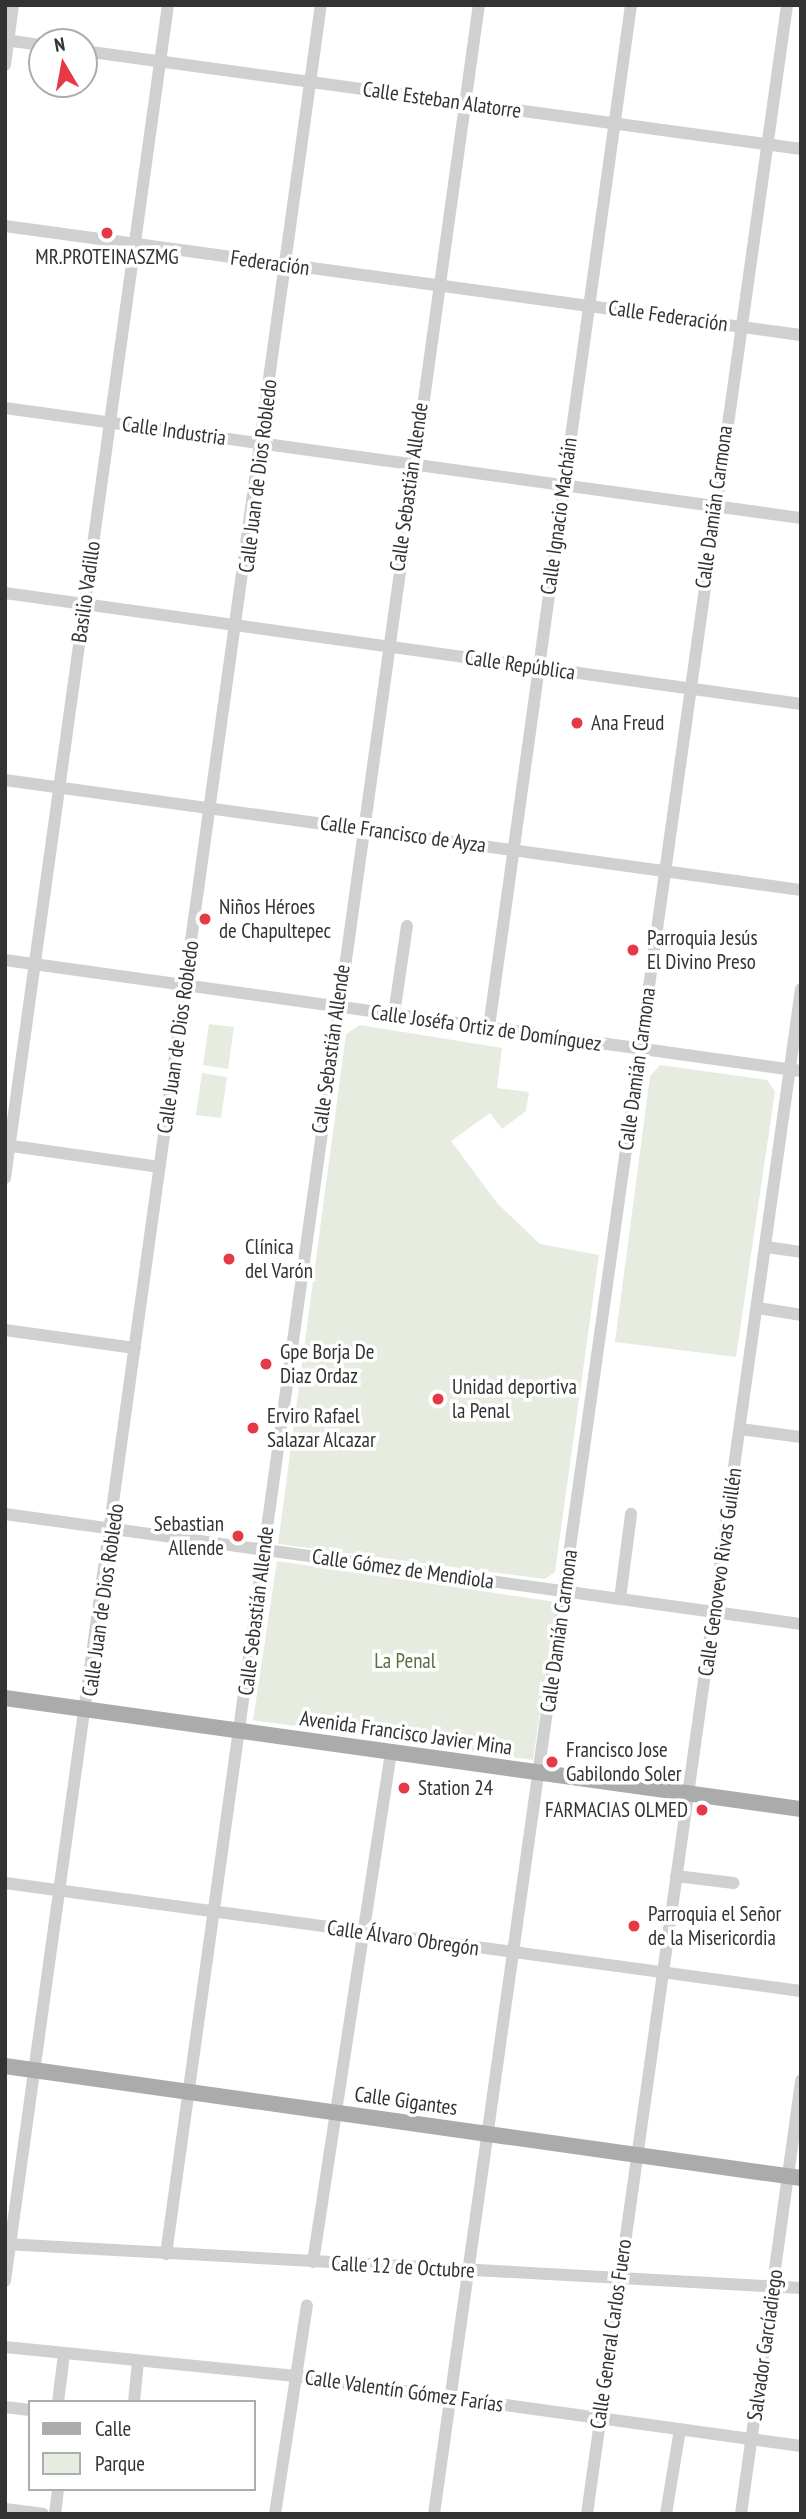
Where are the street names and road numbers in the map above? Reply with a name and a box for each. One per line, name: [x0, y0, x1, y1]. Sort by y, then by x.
street label: Calle Esteban Alatorre: [361, 76, 523, 124]
street label: Federación: [229, 245, 311, 281]
street label: Calle Federación: [607, 295, 729, 337]
street label: Calle Juan de Dios Robledo: [234, 378, 282, 574]
street label: Calle Sebastián Allende: [385, 401, 433, 573]
street label: Calle Industria: [120, 411, 228, 451]
street label: Calle Damián Carmona: [690, 424, 738, 590]
street label: Calle Ignacio Macháin: [535, 436, 583, 596]
street label: Basilio Vadillo: [66, 539, 106, 645]
street label: Calle República: [463, 645, 577, 685]
street label: Calle Francisco de Ayza: [318, 810, 488, 858]
street label: Calle Juan de Dios Robledo: [152, 939, 204, 1135]
street label: Calle Sebastián Allende: [307, 963, 355, 1135]
street label: Calle Damián Carmona: [613, 986, 661, 1152]
street label: Calle Joséfa Ortiz de Domínguez: [369, 999, 603, 1057]
street label: Calle Genovevo Rivas Guillén: [693, 1466, 747, 1678]
street label: Calle Juan de Dios Robledo: [77, 1502, 129, 1698]
street label: Calle Sebastián Allende: [233, 1525, 279, 1697]
street label: Calle Gómez de Mendiola: [310, 1544, 496, 1594]
street label: Calle Damián Carmona: [535, 1548, 583, 1714]
street label: Avenida Francisco Javier Mina: [298, 1706, 514, 1760]
street label: Calle Álvaro Obregón: [325, 1915, 481, 1961]
street label: Calle Gigantes: [353, 2081, 459, 2121]
street label: Calle General Carlos Fuero: [585, 2238, 637, 2430]
street label: Calle 12 de Octubre: [331, 2251, 475, 2283]
street label: Salvador Garcíadiego: [742, 2268, 788, 2422]
street label: Calle Valentín Gómez Farías: [303, 2365, 505, 2417]

